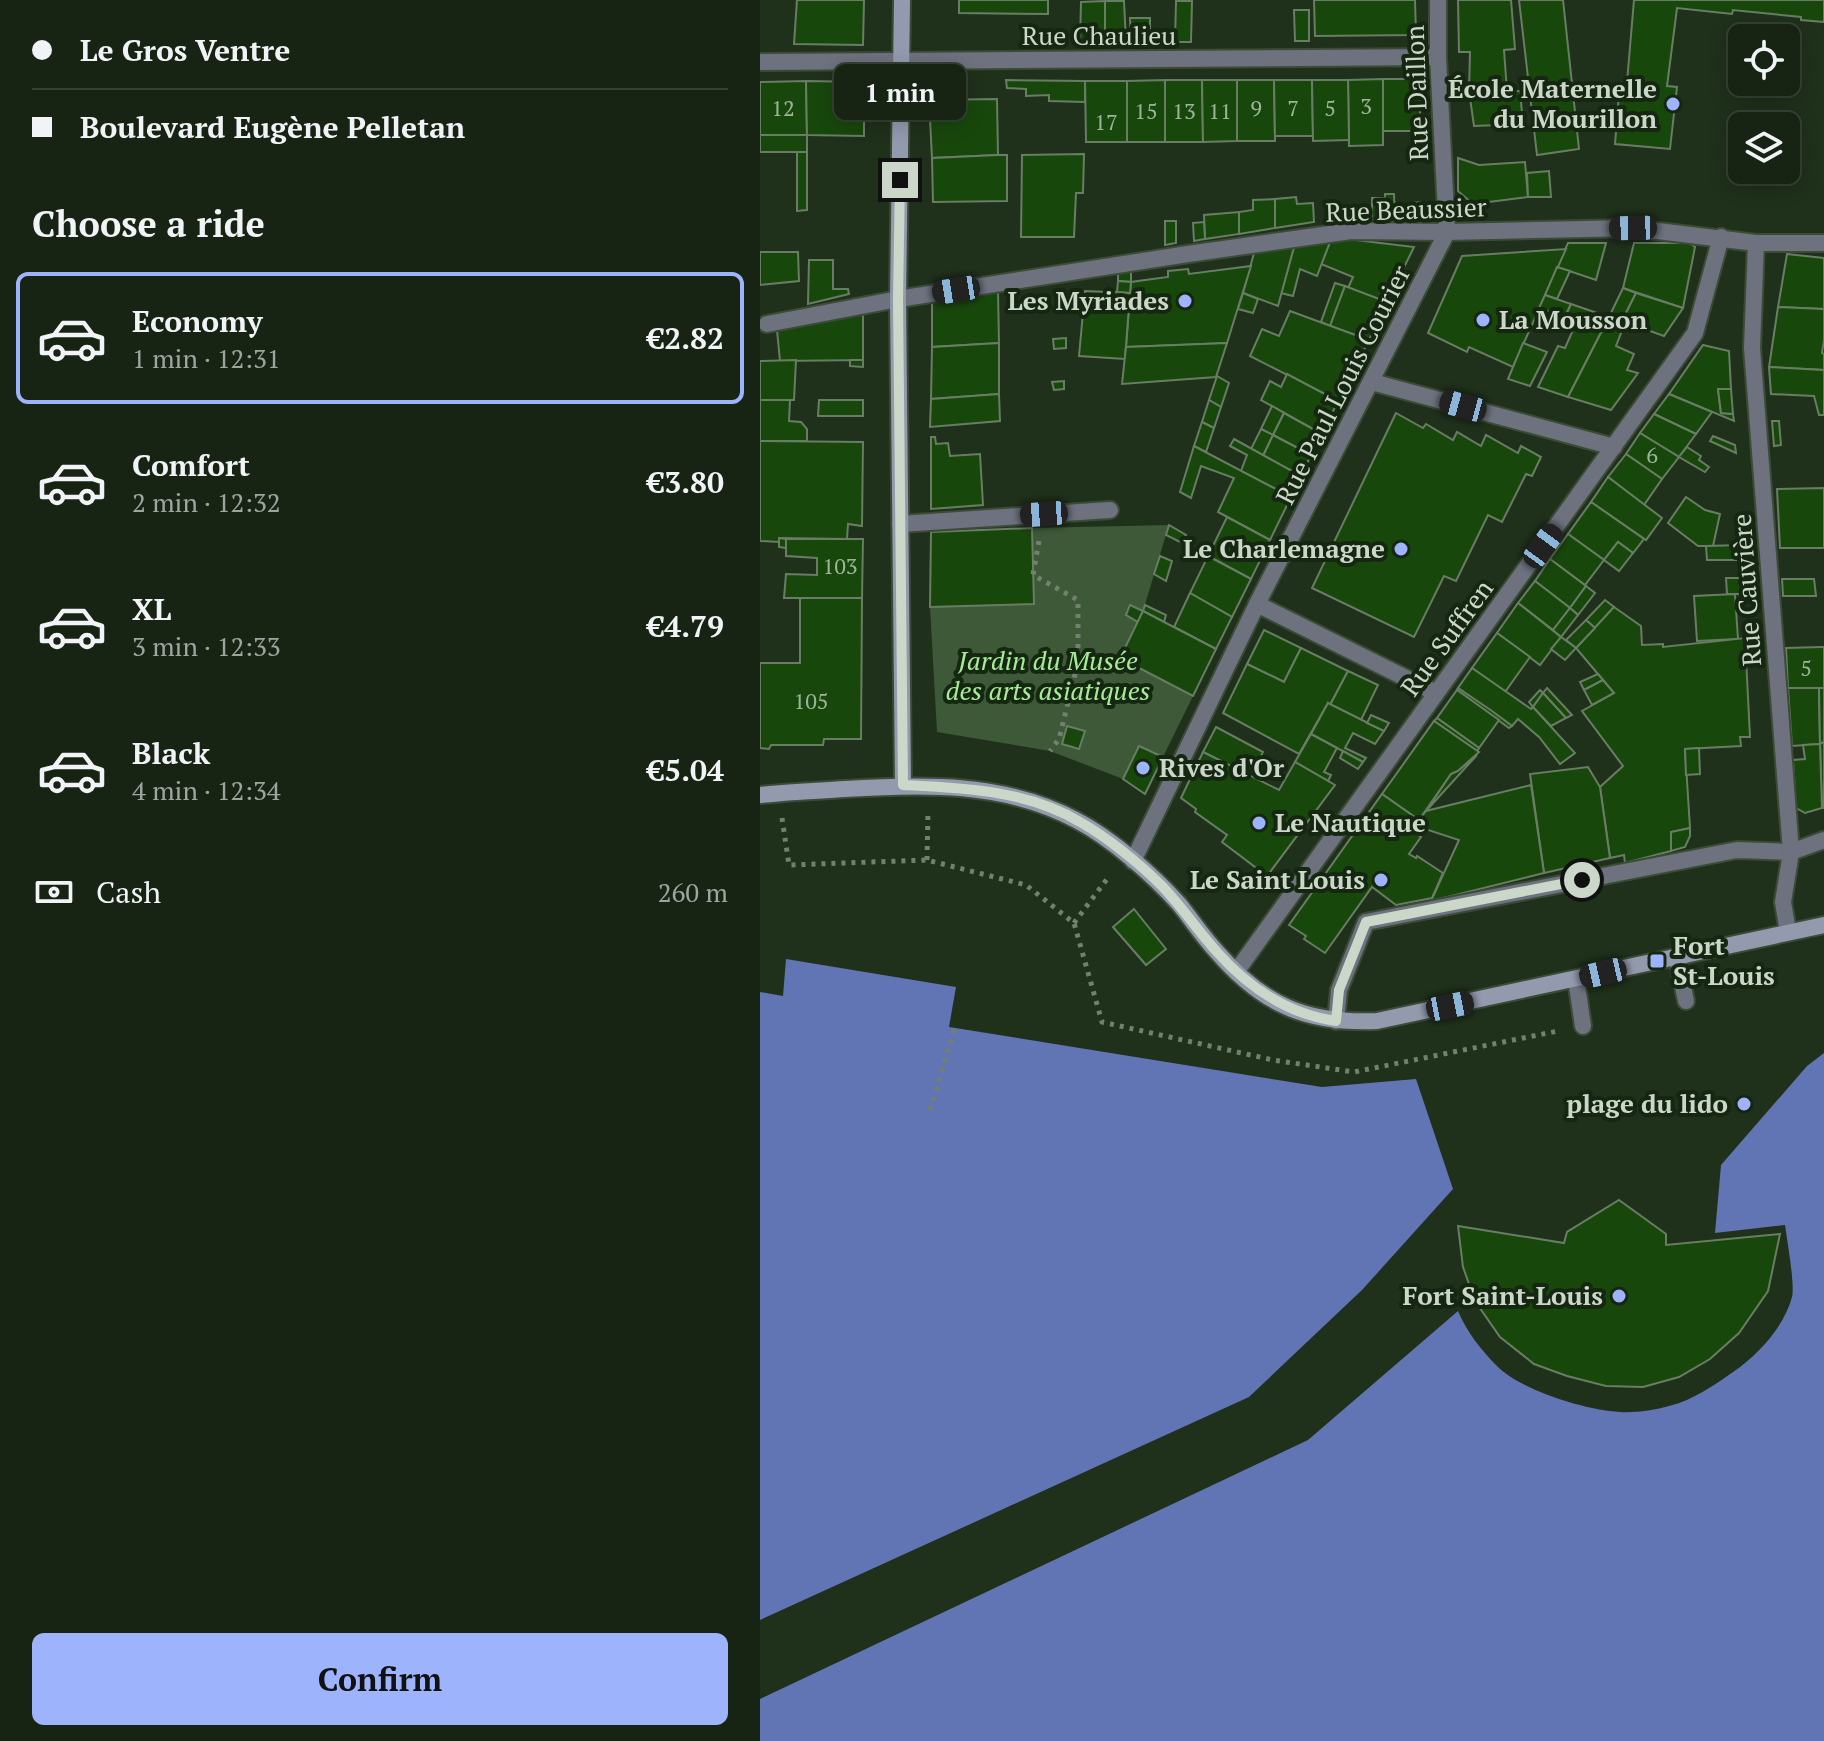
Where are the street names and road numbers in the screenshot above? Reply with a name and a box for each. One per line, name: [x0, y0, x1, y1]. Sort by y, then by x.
street label: Rue Chaulieu: [1022, 18, 1176, 52]
street label: Rue Daillon: [1397, 25, 1435, 161]
street label: Rue Beaussier: [1325, 189, 1487, 229]
street label: Rue Paul Louis Courier: [1267, 259, 1417, 510]
street label: Rue Cauvière: [1724, 513, 1768, 667]
street label: Rue Suffren: [1392, 572, 1500, 702]

